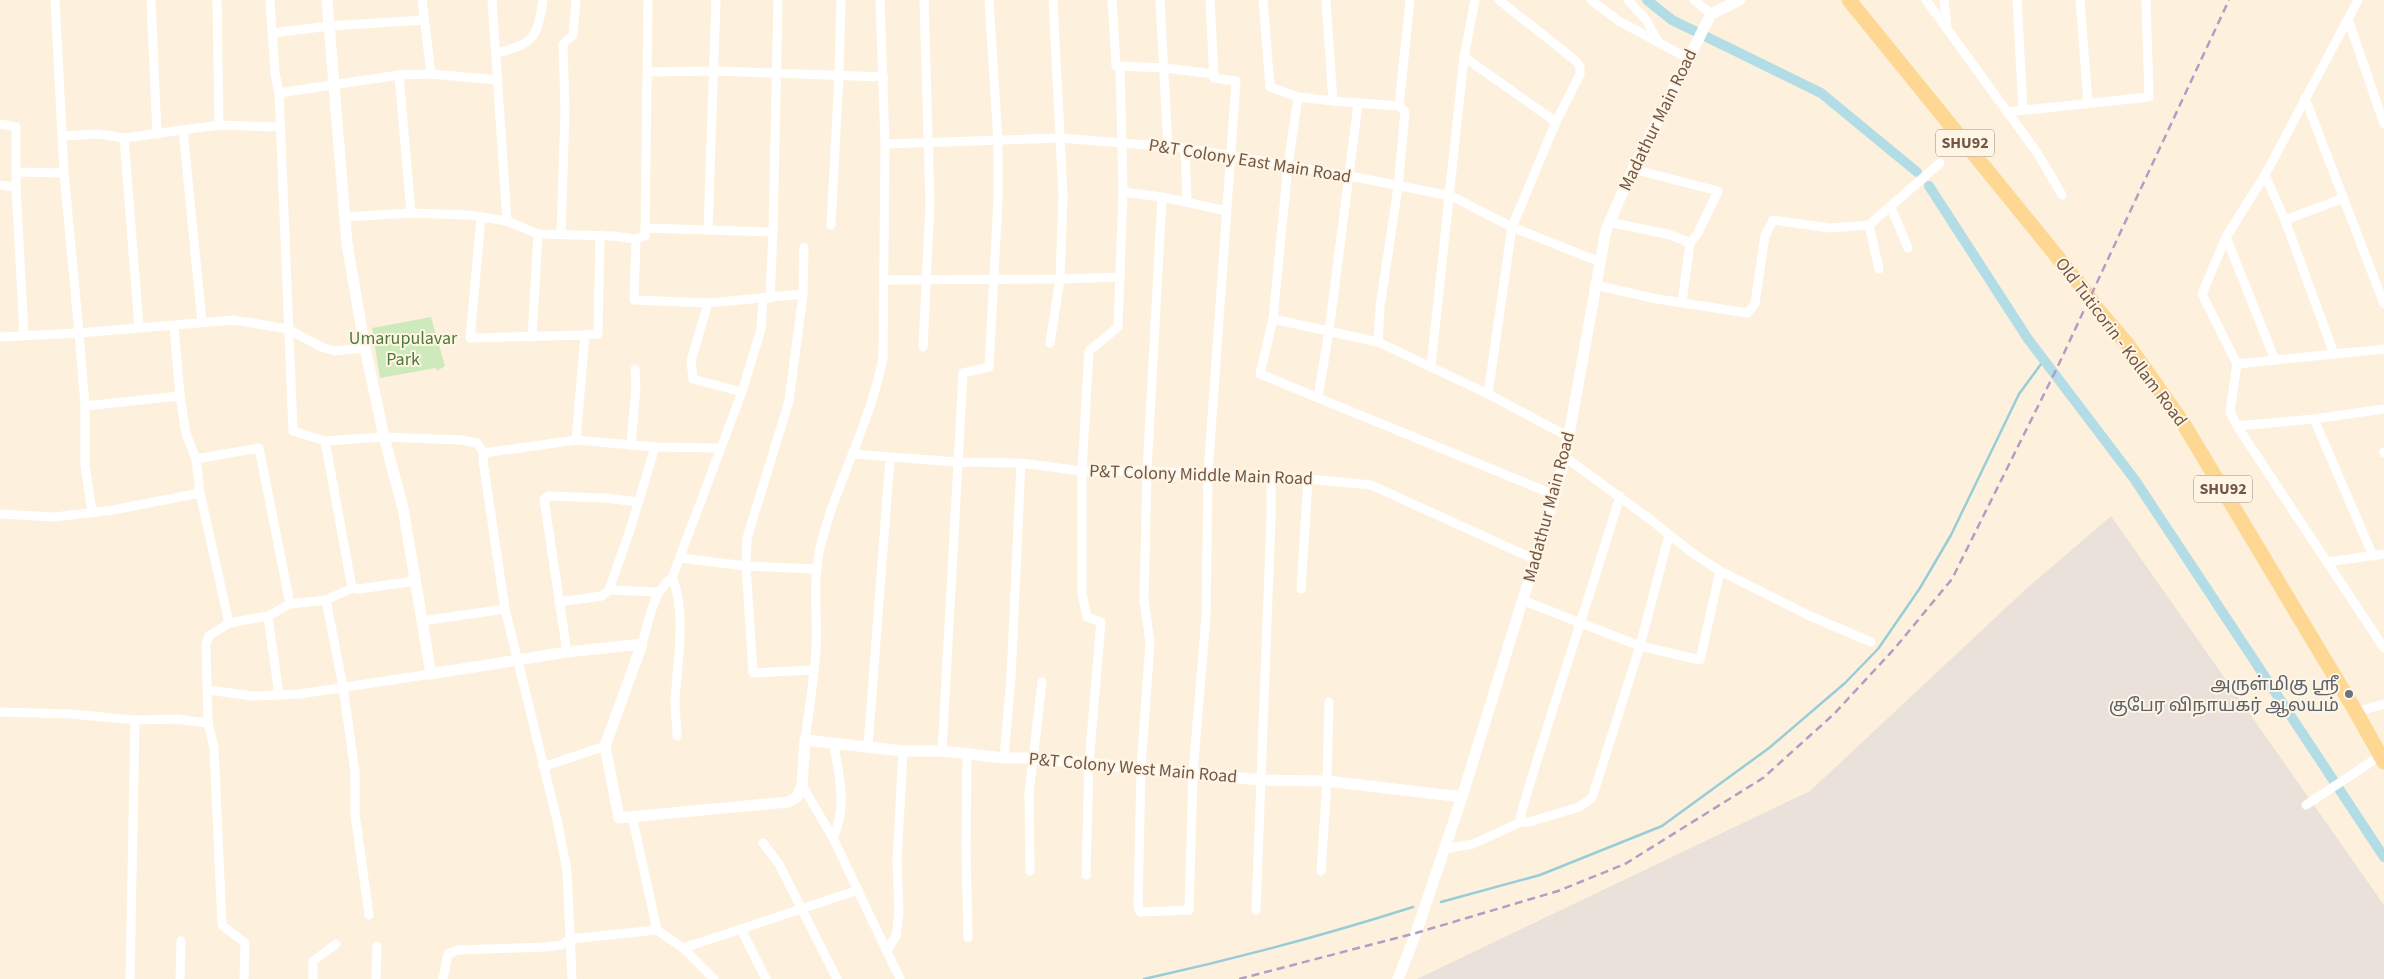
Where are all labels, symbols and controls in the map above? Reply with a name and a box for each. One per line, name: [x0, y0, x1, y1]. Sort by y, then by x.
street label: Madathur Main Road: [1613, 45, 1703, 195]
road number: SHU92: [1936, 130, 1994, 156]
street label: P&T Colony East Main Road: [1147, 133, 1353, 189]
street label: Old Tuticorin - Kollam Road: [2049, 252, 2193, 432]
park label: Umarupulavar Park: [349, 326, 458, 372]
street label: Madathur Main Road: [1517, 429, 1581, 585]
street label: P&T Colony Middle Main Road: [1089, 459, 1313, 491]
road number: SHU92: [2194, 476, 2252, 502]
place label: அருள்மிகு ஶ்ரீ குபேர விநாயகர் ஆலயம்: [2109, 672, 2340, 718]
marker: அருள்மிகு ஶ்ரீ குபேர விநாயகர் ஆலயம்: [2343, 688, 2355, 700]
street label: P&T Colony West Main Road: [1028, 746, 1238, 790]

